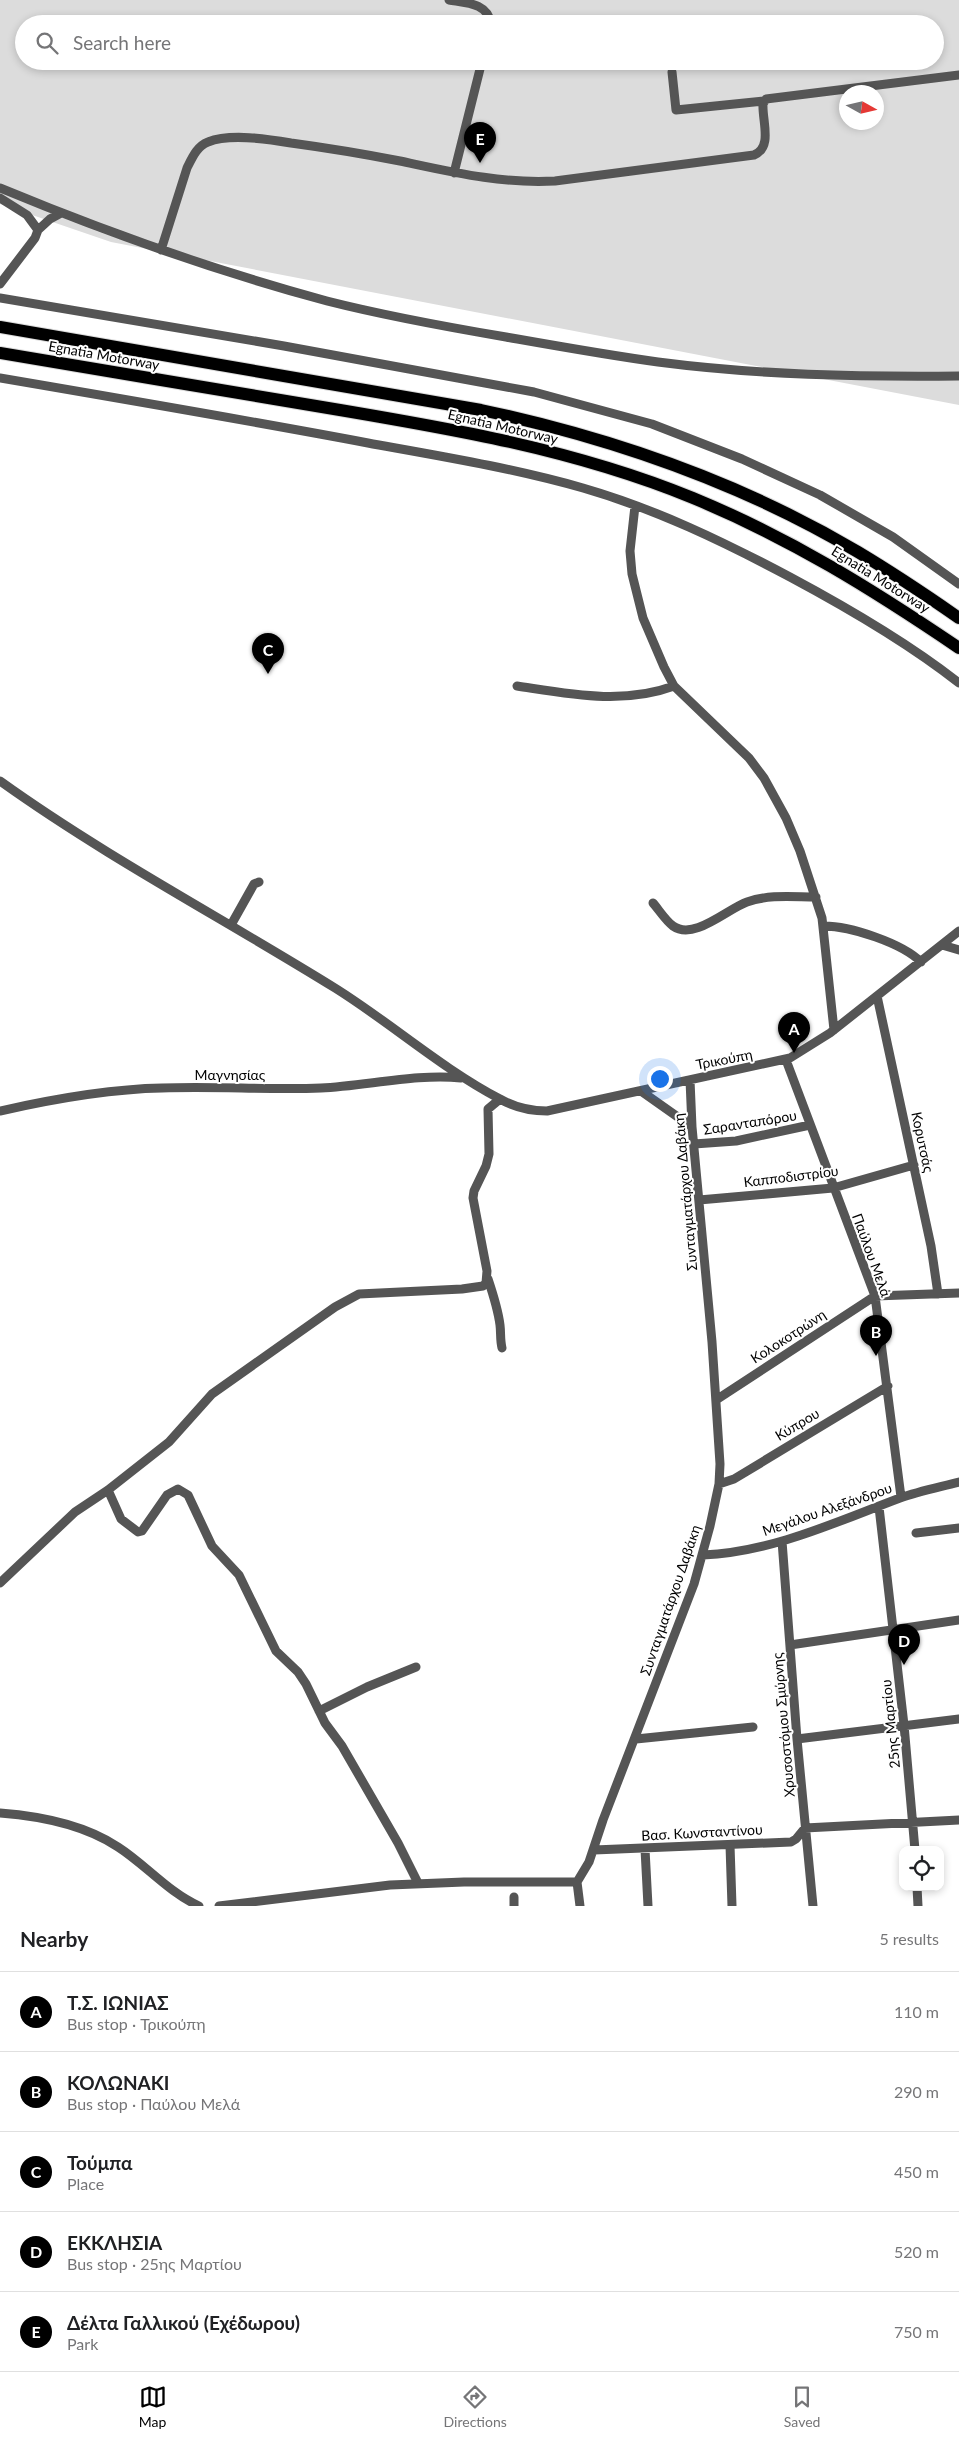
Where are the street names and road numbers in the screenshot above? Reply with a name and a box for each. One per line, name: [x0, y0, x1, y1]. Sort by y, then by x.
street label: Egnatia Motorway: [47, 337, 162, 373]
street label: Egnatia Motorway: [446, 405, 560, 447]
street label: Egnatia Motorway: [829, 542, 934, 616]
street label: Τρικούπη: [694, 1045, 754, 1073]
street label: Μαγνησίας: [195, 1066, 266, 1083]
street label: Σαρανταπόρου: [702, 1106, 798, 1138]
street label: Κορυτσάς: [908, 1110, 938, 1174]
street label: Συνταγματάρχου Δαβάκη: [670, 1113, 700, 1271]
street label: Καπποδιστρίου: [743, 1162, 839, 1190]
street label: Παύλου Μελά: [849, 1211, 895, 1300]
street label: Κολοκοτρώνη: [747, 1305, 829, 1367]
street label: Κύπρου: [772, 1404, 822, 1444]
street label: Μεγάλου Αλεξάνδρου: [760, 1479, 894, 1539]
street label: Συνταγματάρχου Δαβάκη: [636, 1523, 704, 1677]
street label: Χρυσοστόμου Σμύρνης: [768, 1652, 798, 1798]
street label: 25ης Μαρτίου: [877, 1679, 903, 1769]
street label: Βασ. Κωνσταντίνου: [641, 1820, 763, 1844]

